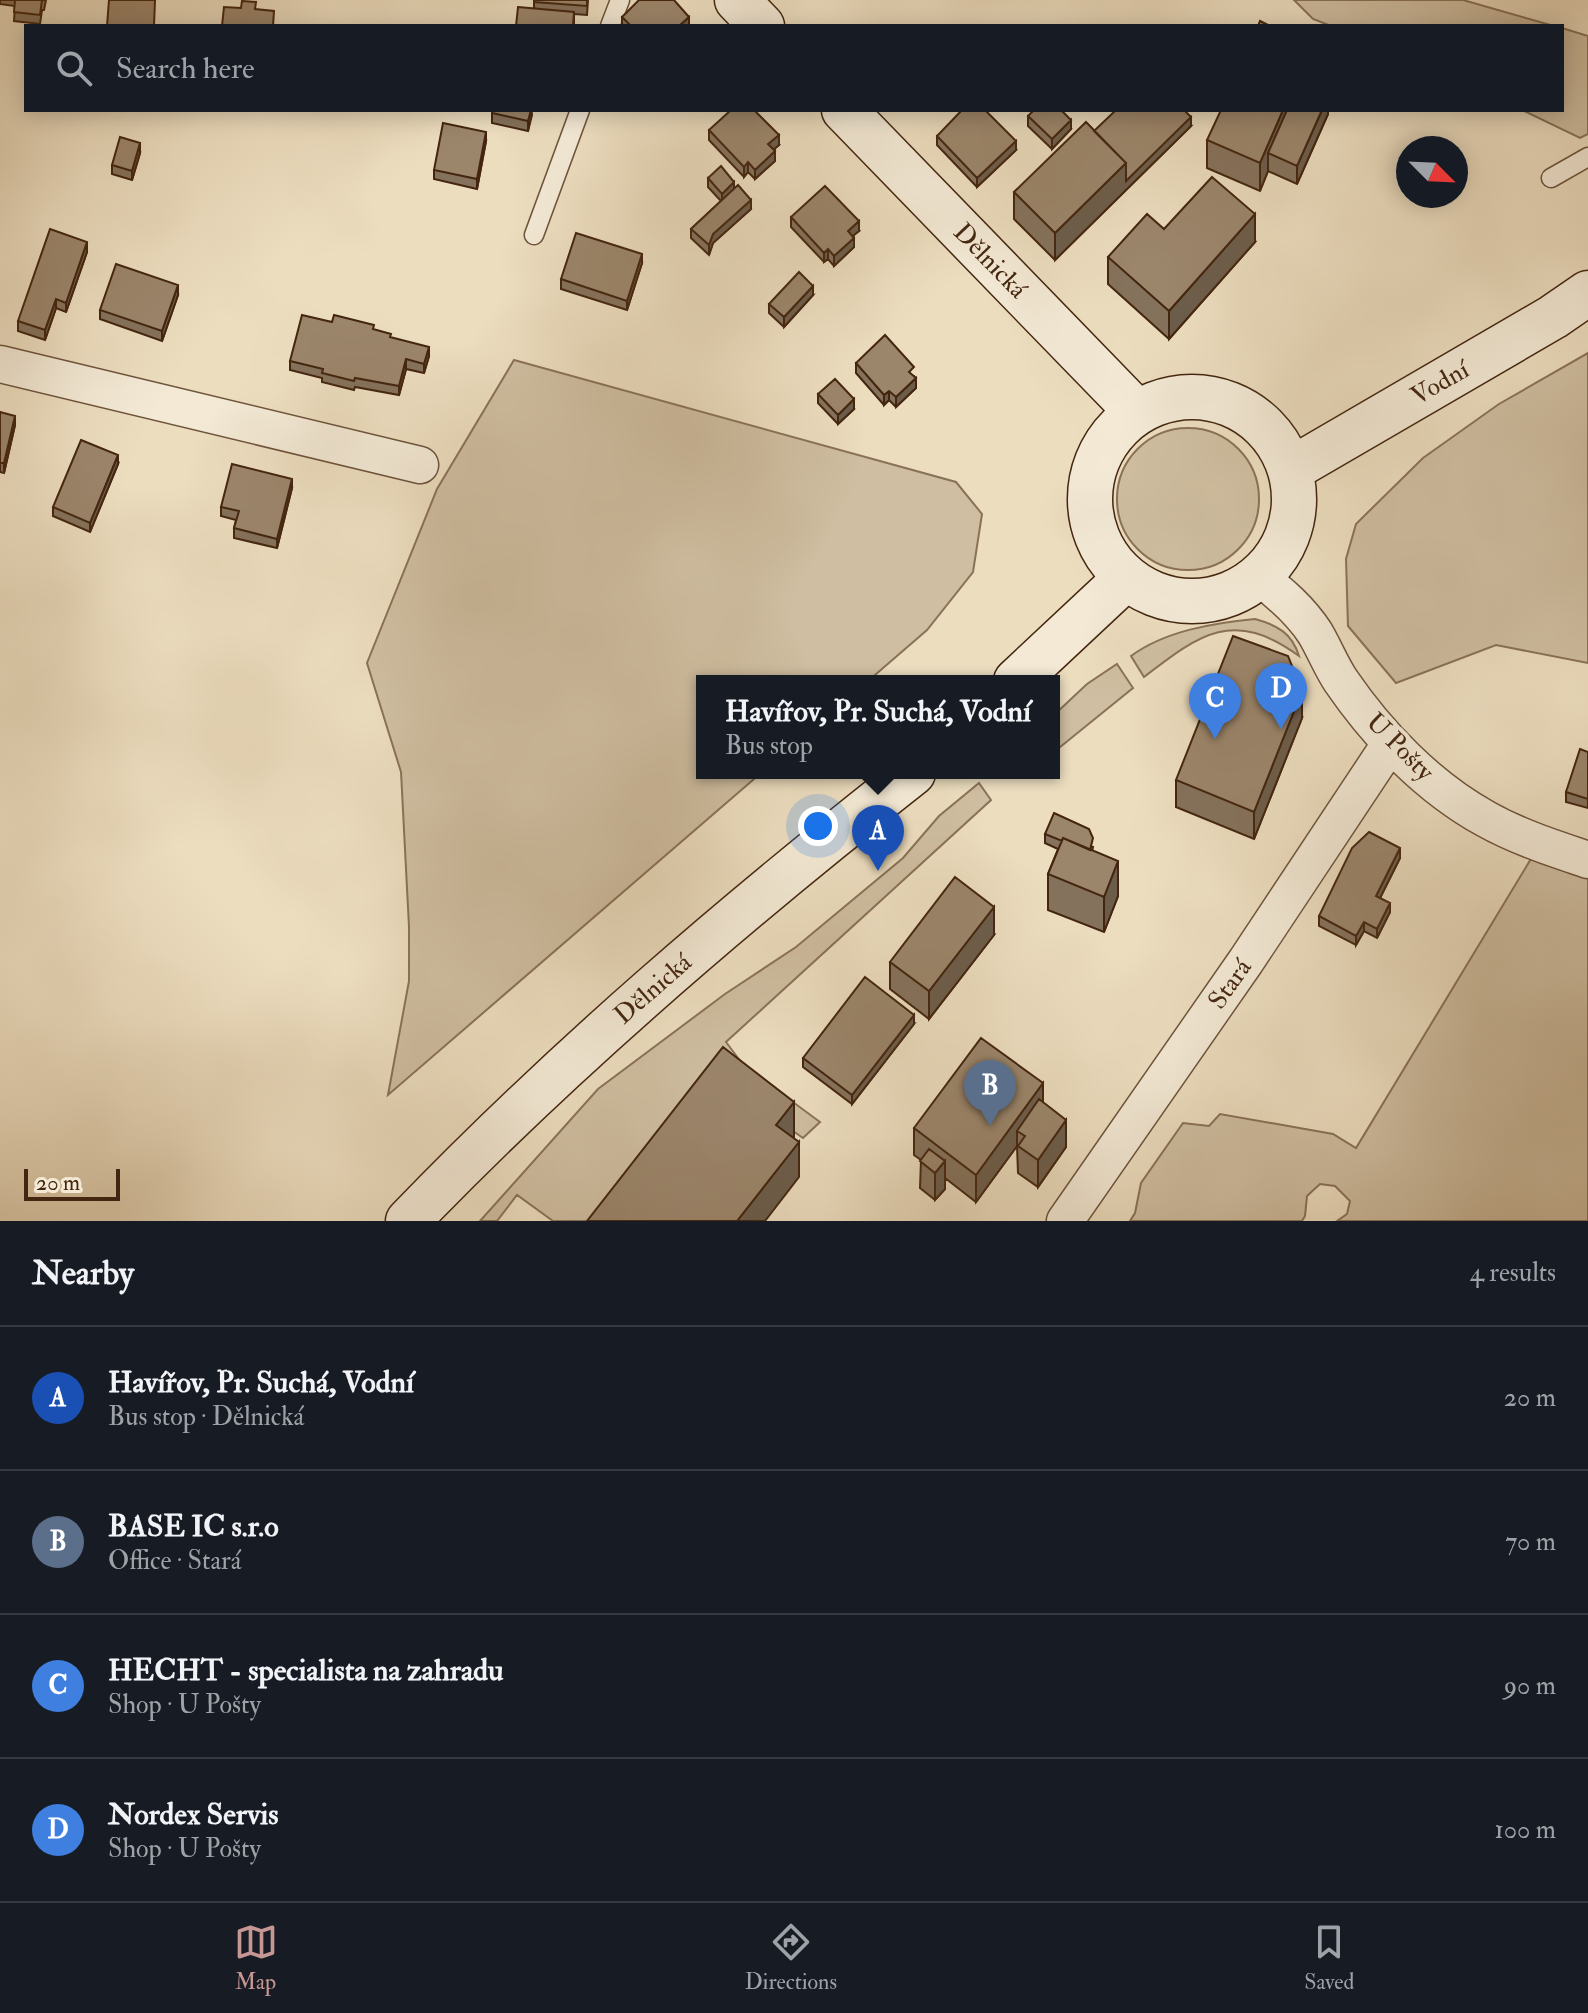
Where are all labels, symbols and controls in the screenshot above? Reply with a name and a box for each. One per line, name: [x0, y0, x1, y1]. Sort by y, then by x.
search box: [24, 24, 1564, 112]
icon: search: [52, 46, 96, 90]
text: Search here: [116, 50, 255, 87]
north arrow: [1396, 136, 1468, 208]
street label: Dělnická: [946, 217, 1034, 306]
street label: Vodní: [1405, 353, 1477, 412]
pin: D: [1255, 663, 1307, 729]
pin: C: [1189, 673, 1241, 739]
popup: [696, 675, 1060, 779]
text: Havířov, Pr. Suchá, Vodní: [725, 693, 1031, 730]
street label: U Pošty: [1359, 706, 1441, 788]
text: Bus stop: [725, 730, 813, 762]
pin: A: [852, 805, 904, 871]
your location: [798, 806, 838, 846]
street label: Dělnická: [608, 946, 699, 1031]
street label: Stará: [1201, 952, 1259, 1015]
pin: B: [964, 1060, 1016, 1126]
scale bar: [24, 1165, 120, 1201]
text: 20 m: [36, 1169, 80, 1197]
text: Nearby: [32, 1252, 134, 1295]
text: 4 results: [1470, 1257, 1556, 1289]
text: Havířov, Pr. Suchá, Vodní: [108, 1364, 414, 1401]
text: A: [50, 1382, 66, 1414]
text: 20 m: [1504, 1382, 1556, 1414]
text: Bus stop · Dělnická: [108, 1401, 304, 1433]
text: BASE IC s.r.o: [108, 1508, 279, 1545]
text: B: [49, 1526, 67, 1558]
text: 70 m: [1505, 1526, 1556, 1558]
text: Office · Stará: [108, 1545, 241, 1577]
text: HECHT - specialista na zahradu: [108, 1652, 504, 1689]
text: C: [48, 1670, 68, 1702]
text: 90 m: [1504, 1670, 1556, 1702]
text: Shop · U Pošty: [108, 1689, 261, 1721]
text: Nordex Servis: [108, 1796, 278, 1833]
text: D: [47, 1814, 69, 1846]
text: 100 m: [1495, 1814, 1556, 1846]
text: Shop · U Pošty: [108, 1833, 261, 1865]
tab: Map: [234, 1920, 278, 1996]
tab: Directions: [745, 1920, 837, 1996]
tab: Saved: [1304, 1920, 1354, 1996]

